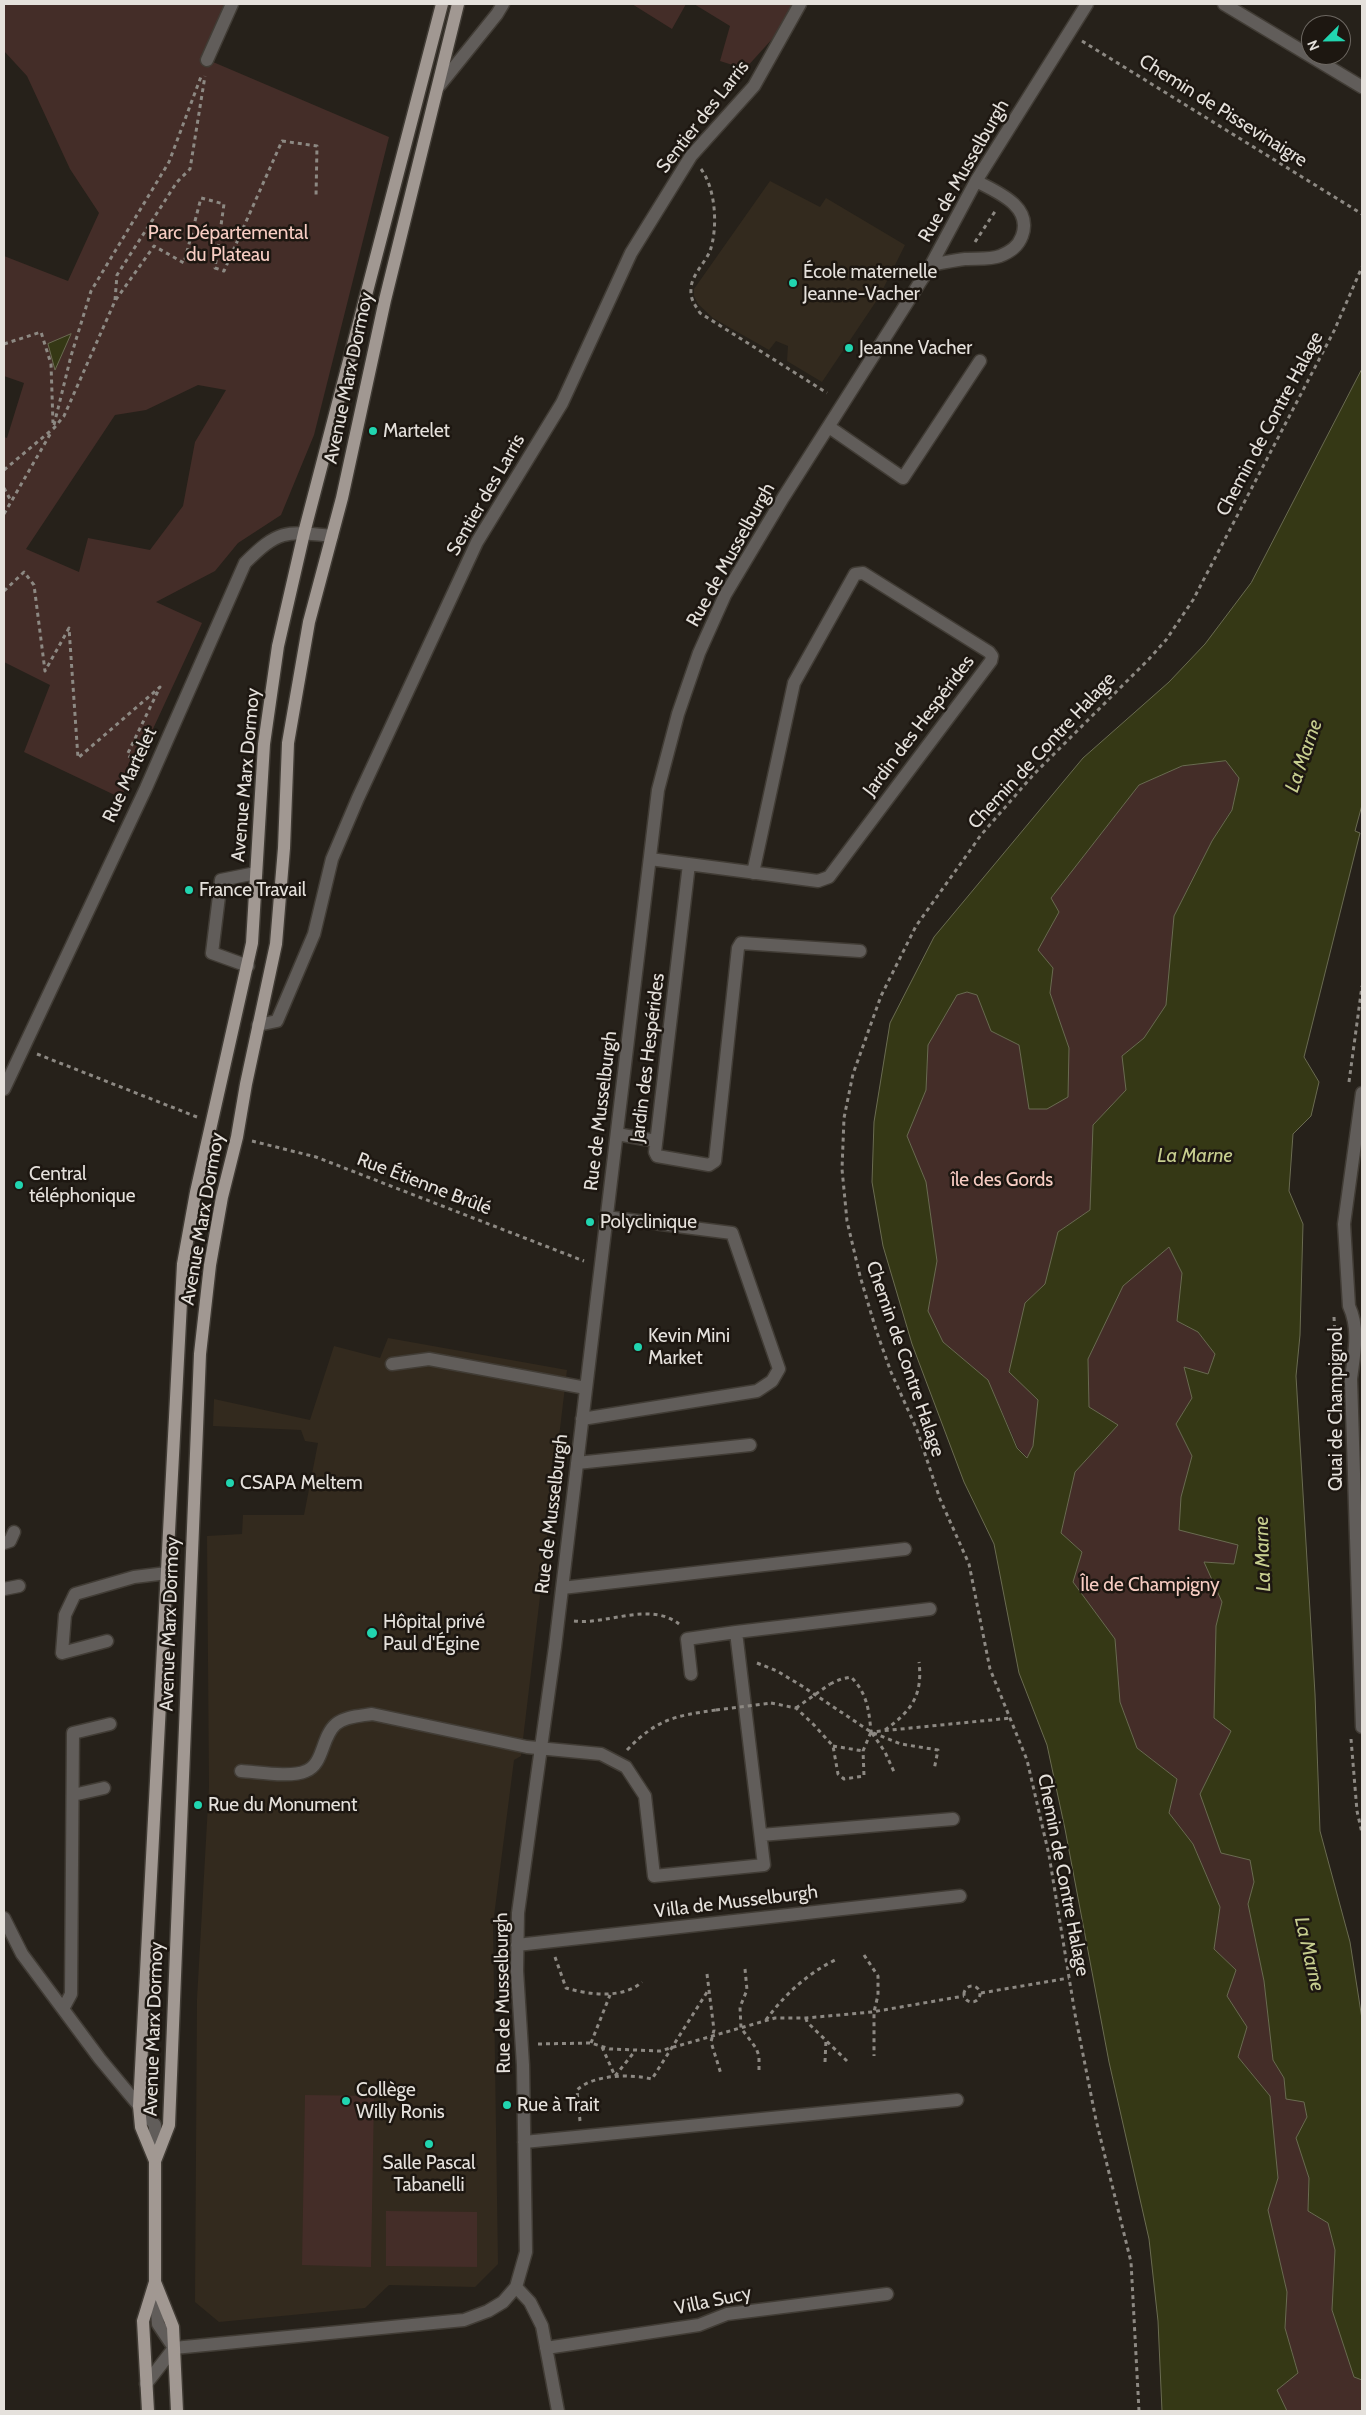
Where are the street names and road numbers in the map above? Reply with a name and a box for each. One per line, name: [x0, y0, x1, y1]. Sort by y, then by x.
street label: Chemin de Pissevinaigre: [1135, 50, 1311, 172]
street label: Sentier des Larris: [652, 56, 754, 178]
street label: Rue de Musselburgh: [914, 96, 1014, 246]
street label: Avenue Marx Dormoy: [320, 290, 378, 466]
street label: Chemin de Contre Halage: [1212, 328, 1328, 520]
street label: Sentier des Larris: [442, 430, 530, 560]
street label: Rue de Musselburgh: [682, 479, 780, 631]
street label: Jardin des Hespérides: [859, 651, 979, 801]
street label: Chemin de Contre Halage: [964, 668, 1120, 834]
street label: Avenue Marx Dormoy: [227, 687, 265, 863]
street label: Rue Martelet: [98, 724, 162, 826]
street label: Jardin des Hespérides: [626, 972, 670, 1144]
street label: Rue de Musselburgh: [580, 1030, 622, 1192]
street label: Avenue Marx Dormoy: [177, 1131, 229, 1307]
street label: Rue Étienne Brûlé: [354, 1148, 494, 1220]
street label: Chemin de Contre Halage: [861, 1258, 949, 1460]
street label: Quai de Champignol: [1325, 1327, 1347, 1491]
street label: Rue de Musselburgh: [531, 1433, 573, 1595]
street label: Avenue Marx Dormoy: [156, 1536, 184, 1712]
street label: Chemin de Contre Halage: [1032, 1772, 1094, 1978]
street label: Villa de Musselburgh: [653, 1881, 819, 1923]
street label: Rue de Musselburgh: [490, 1912, 516, 2074]
street label: Avenue Marx Dormoy: [140, 1941, 168, 2117]
street label: Villa Sucy: [672, 2282, 754, 2320]

